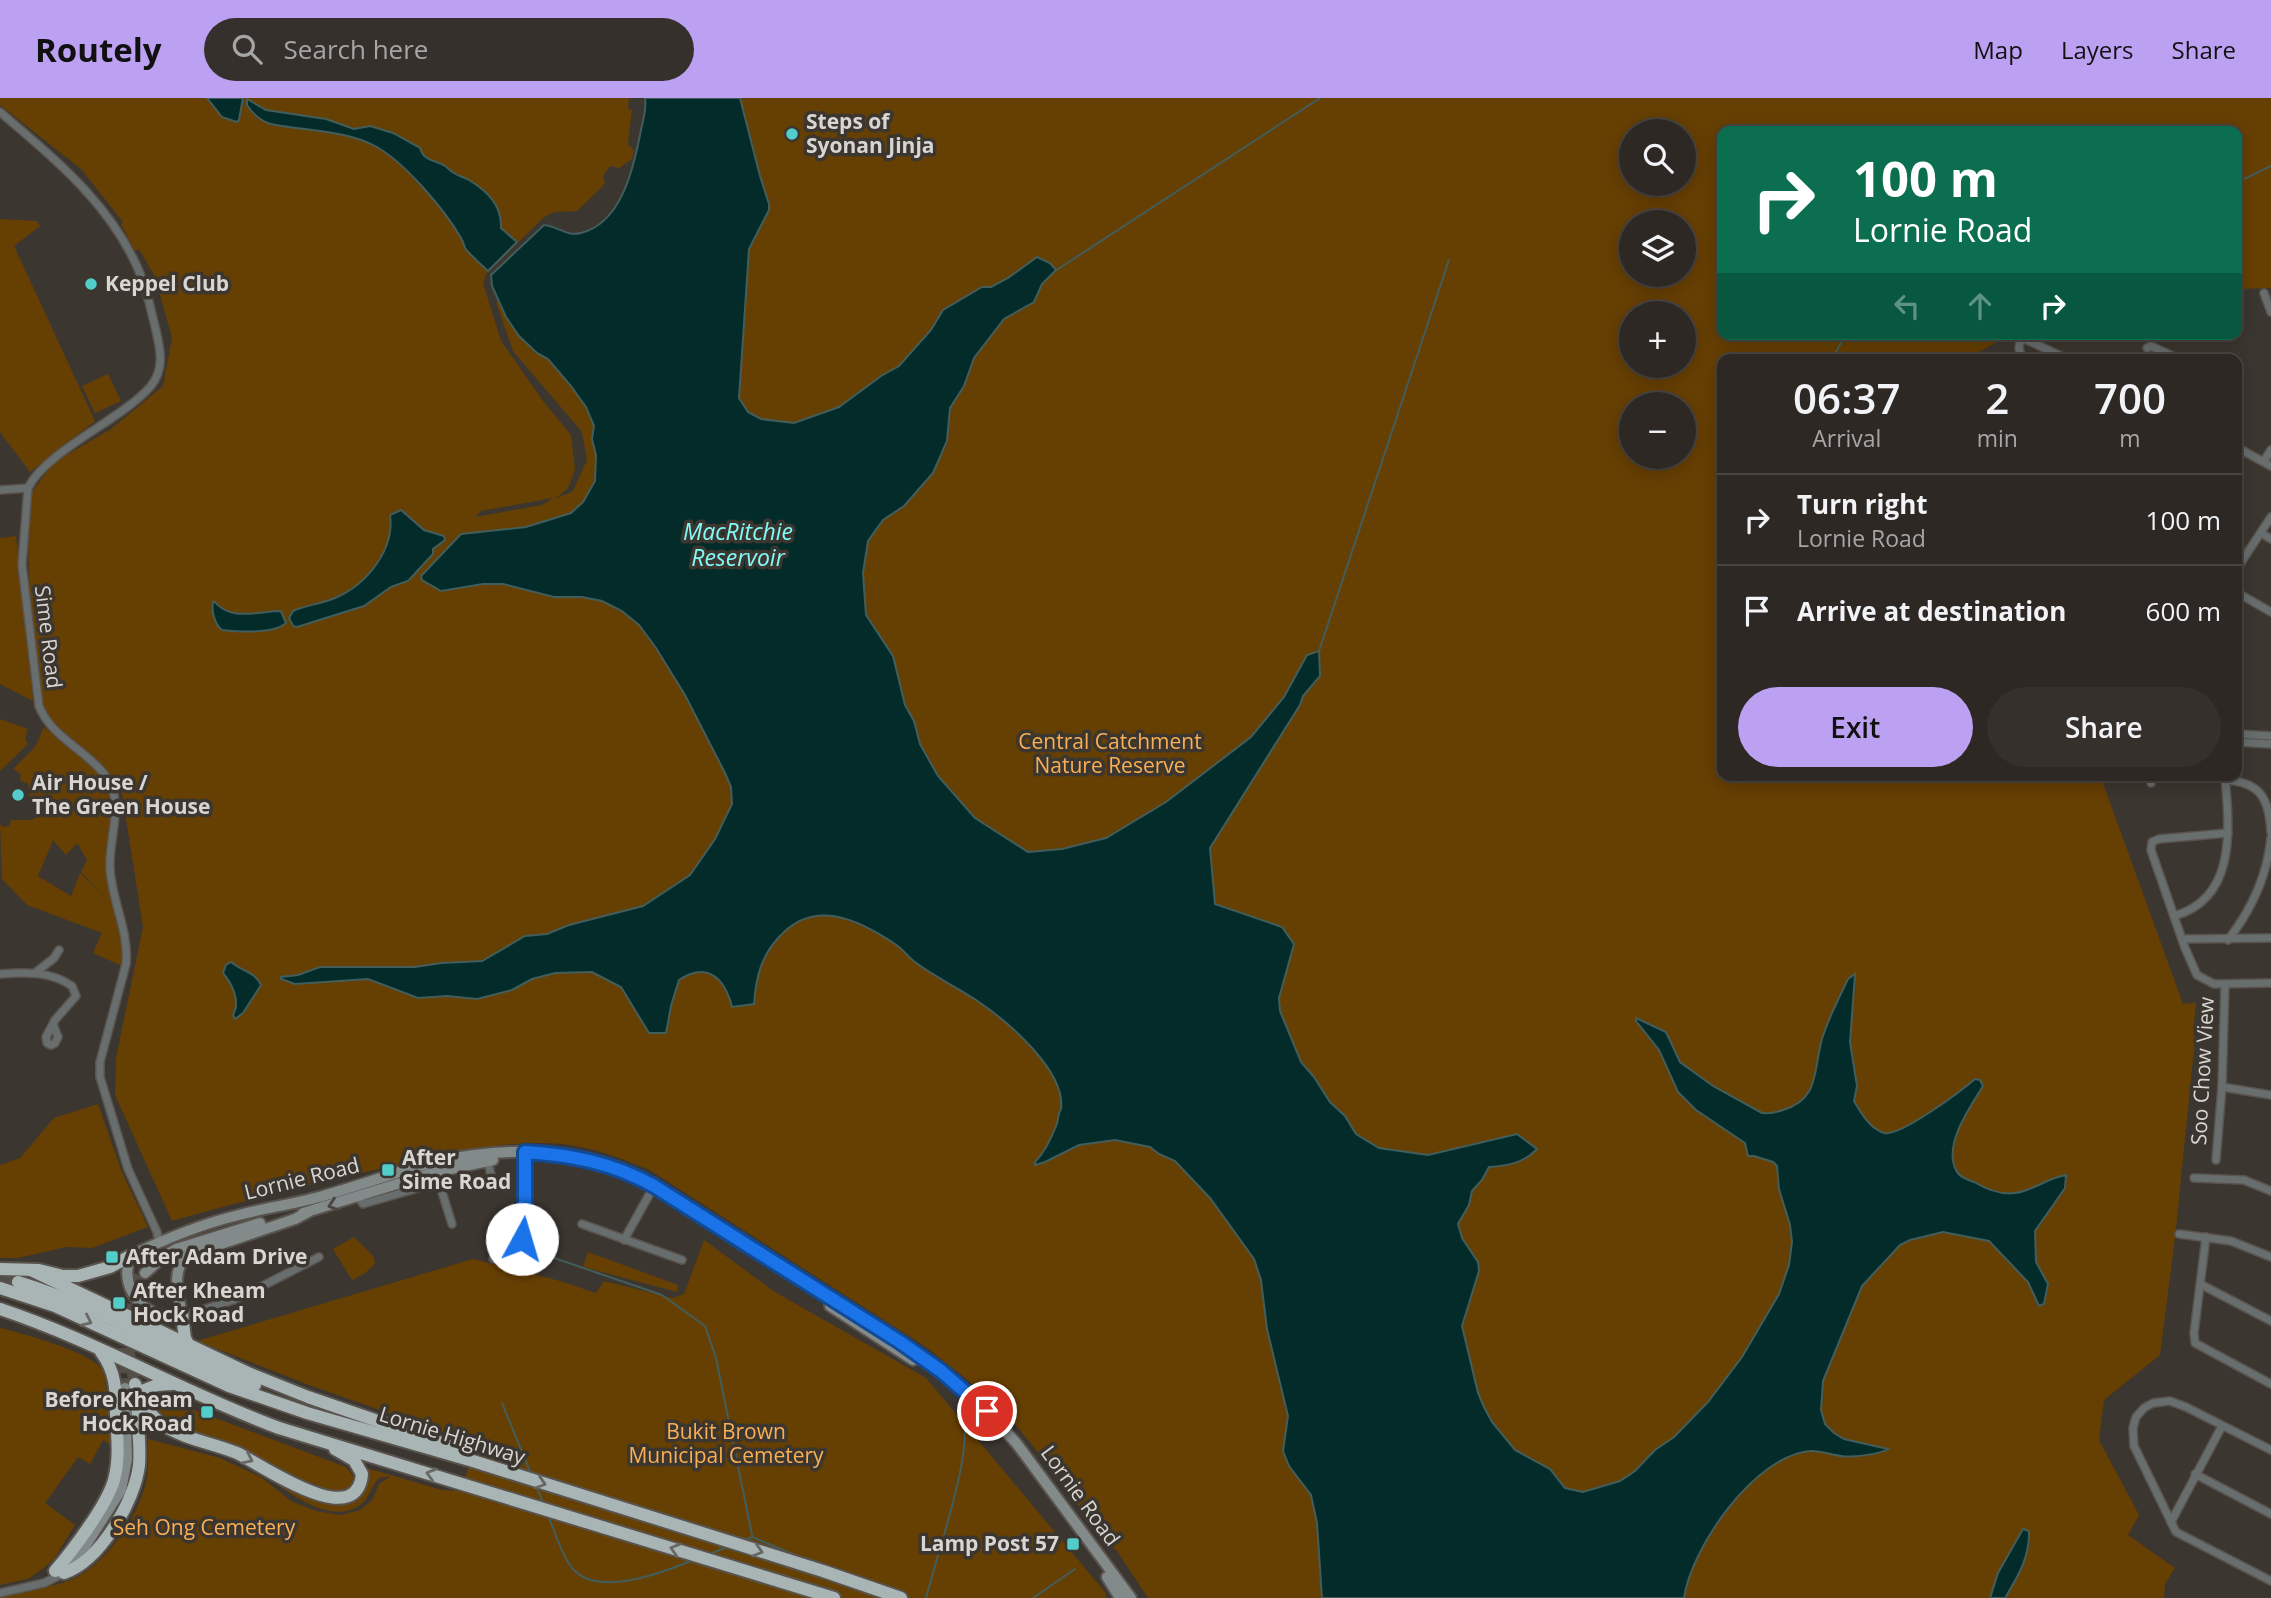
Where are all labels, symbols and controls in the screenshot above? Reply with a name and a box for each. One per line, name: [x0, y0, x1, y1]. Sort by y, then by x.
search box: [204, 18, 694, 81]
text: Routely: [35, 27, 162, 72]
icon: search: [228, 30, 266, 68]
text: Search here: [284, 31, 428, 67]
text: Map: [1973, 33, 2023, 66]
text: Layers: [2061, 33, 2134, 66]
text: Share: [2172, 33, 2236, 66]
place label: Steps of Syonan Jinja: [806, 107, 935, 159]
map controls: [1619, 119, 1696, 469]
button: search: [1619, 119, 1696, 196]
marker: Steps of Syonan Jinja: [784, 126, 800, 142]
text: 100 m: [1853, 145, 1998, 211]
icon: right: [1738, 154, 1829, 245]
text: Lornie Road: [1853, 208, 2032, 251]
button: layers: [1619, 210, 1696, 287]
place label: Keppel Club: [105, 269, 229, 297]
marker: Keppel Club: [83, 276, 99, 292]
icon: left: [1888, 287, 1926, 325]
icon: ahead: [1961, 287, 1999, 325]
icon: right: [2034, 287, 2072, 325]
button: +: [1619, 301, 1696, 378]
text: 06:37: [1793, 369, 1901, 426]
text: 2: [1985, 369, 2009, 426]
text: 700: [2094, 369, 2166, 426]
button: −: [1619, 392, 1696, 469]
text: Arrival: [1812, 422, 1881, 454]
text: min: [1977, 422, 2018, 454]
text: m: [2119, 422, 2141, 454]
text: Turn right: [1797, 486, 1928, 522]
icon: right: [1738, 501, 1776, 539]
text: 100 m: [2146, 502, 2221, 538]
water label: MacRitchie Reservoir: [683, 515, 793, 573]
text: Lornie Road: [1797, 522, 1926, 554]
street label: Sime Road: [29, 584, 69, 690]
icon: arrive: [1738, 592, 1776, 630]
text: Arrive at destination: [1797, 593, 2066, 629]
text: 600 m: [2146, 593, 2221, 629]
button: Exit: [1738, 687, 1973, 767]
button: Share: [1987, 687, 2221, 767]
park label: Central Catchment Nature Reserve: [1018, 727, 1202, 779]
place label: Air House / The Green House: [32, 768, 210, 820]
marker: Air House / The Green House: [10, 787, 26, 803]
street label: Soo Chow View: [2184, 995, 2220, 1146]
place label: After Sime Road: [402, 1143, 511, 1195]
street label: Lornie Road: [241, 1150, 362, 1206]
marker: After Sime Road: [380, 1162, 396, 1178]
one-way arrow: [328, 1196, 340, 1211]
position arrow: [485, 1202, 559, 1276]
place label: After Adam Drive: [126, 1242, 308, 1270]
marker: After Adam Drive: [104, 1249, 120, 1265]
place label: After Kheam Hock Road: [133, 1276, 266, 1328]
marker: After Kheam Hock Road: [111, 1295, 127, 1311]
one-way arrow: [80, 1313, 92, 1327]
pin: [957, 1381, 1017, 1441]
place label: Before Kheam Hock Road: [44, 1385, 193, 1437]
icon: arrive: [968, 1392, 1006, 1430]
street label: Lornie Highway: [376, 1400, 529, 1471]
marker: Before Kheam Hock Road: [199, 1404, 215, 1420]
park label: Bukit Brown Municipal Cemetery: [628, 1417, 824, 1469]
street label: Lornie Road: [1035, 1440, 1127, 1551]
one-way arrow: [241, 1451, 253, 1465]
one-way arrow: [426, 1467, 438, 1482]
one-way arrow: [535, 1475, 547, 1490]
park label: Seh Ong Cemetery: [113, 1513, 296, 1541]
place label: Lamp Post 57: [920, 1529, 1059, 1557]
marker: Lamp Post 57: [1065, 1536, 1081, 1552]
one-way arrow: [670, 1543, 682, 1558]
one-way arrow: [752, 1543, 764, 1558]

